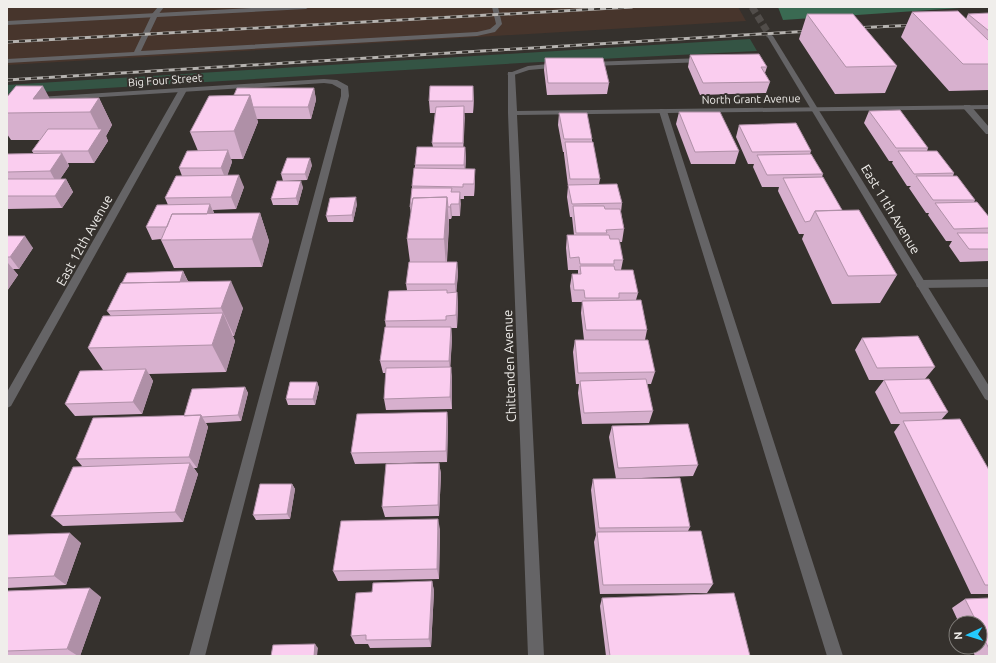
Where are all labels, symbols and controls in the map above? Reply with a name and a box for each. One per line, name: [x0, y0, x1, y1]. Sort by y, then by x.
street label: Big Four Street: [127, 71, 203, 89]
street label: North Grant Avenue: [701, 92, 801, 106]
street label: East 11th Avenue: [859, 162, 923, 256]
street label: East 12th Avenue: [53, 192, 115, 288]
street label: Chittenden Avenue: [500, 310, 518, 422]
north arrow: [948, 615, 988, 655]
text: N: [952, 631, 964, 640]

